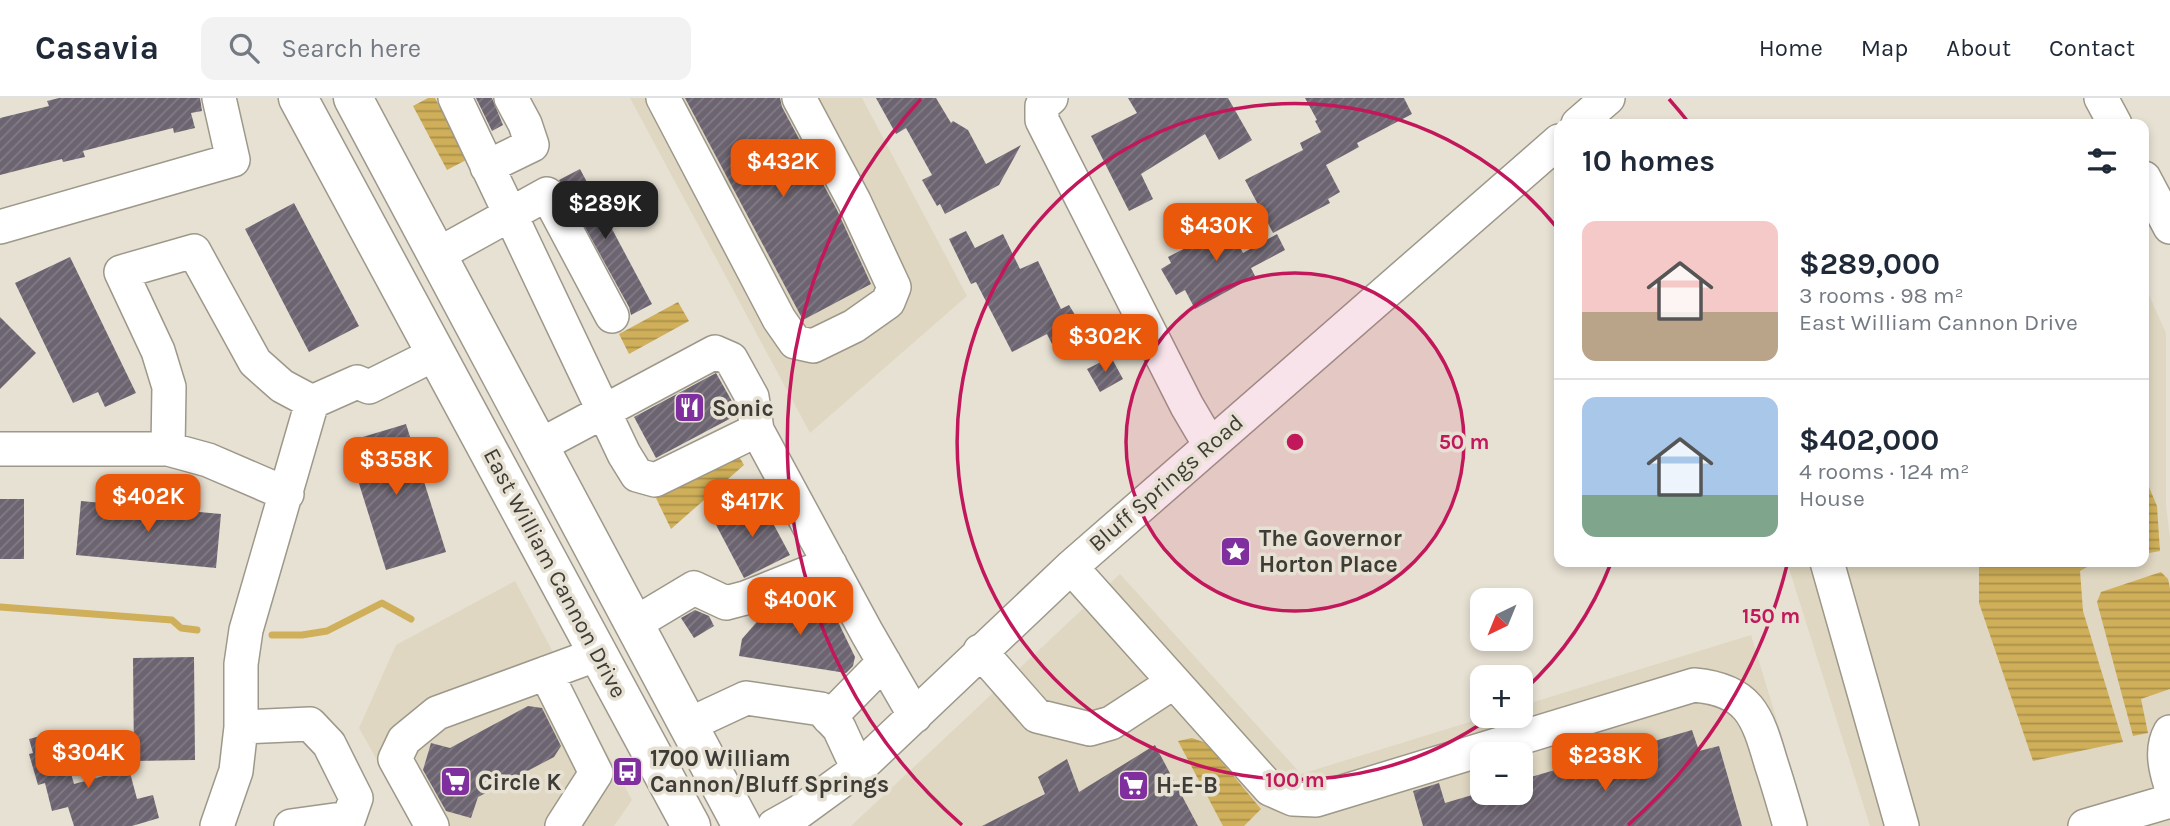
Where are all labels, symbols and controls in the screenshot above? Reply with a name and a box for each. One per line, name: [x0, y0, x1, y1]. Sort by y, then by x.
search box: [201, 17, 691, 80]
text: Casavia: [35, 29, 159, 67]
icon: search: [225, 29, 263, 67]
text: Search here: [281, 33, 421, 64]
text: Home: [1759, 34, 1823, 62]
text: Map: [1861, 34, 1908, 62]
text: About: [1946, 34, 2011, 62]
text: Contact: [2049, 34, 2135, 62]
pin: $432K: [734, 140, 832, 199]
icon: filters: [2083, 142, 2121, 180]
text: 10 homes: [1582, 143, 1715, 179]
text: $432K: [747, 148, 819, 175]
pin: $289K: [556, 181, 654, 241]
text: $289K: [568, 190, 642, 217]
pin: $430K: [1167, 204, 1265, 263]
text: $430K: [1179, 212, 1253, 239]
text: $289,000: [1799, 246, 1940, 282]
icon: home: [1638, 249, 1722, 333]
text: 3 rooms · 98 m²: [1799, 282, 1964, 309]
text: East William Cannon Drive: [1799, 309, 2078, 336]
pin: $302K: [1056, 314, 1154, 374]
text: $302K: [1068, 323, 1142, 350]
restaurant icon: Sonic: [672, 391, 706, 425]
place label: Sonic: [712, 395, 774, 422]
street label: Bluff Springs Road: [1083, 409, 1249, 557]
text: $402,000: [1799, 422, 1939, 458]
icon: home: [1638, 425, 1722, 509]
centre of rings: [1283, 430, 1307, 454]
text: 50 m: [1439, 430, 1489, 454]
pin: $358K: [347, 438, 445, 497]
street label: East William Cannon Drive: [478, 444, 632, 702]
text: $358K: [359, 446, 433, 473]
text: 4 rooms · 124 m²: [1799, 458, 1969, 485]
pin: $402K: [99, 474, 197, 534]
pin: $417K: [703, 480, 801, 539]
text: $402K: [111, 483, 185, 510]
text: House: [1799, 485, 1865, 512]
text: $417K: [720, 488, 784, 515]
place label: The Governor Horton Place: [1259, 525, 1402, 578]
place icon: The Governor Horton Place: [1219, 534, 1253, 568]
pin: $400K: [751, 578, 849, 637]
text: $400K: [763, 586, 837, 613]
north arrow: [1470, 588, 1533, 651]
map controls: [1470, 588, 1533, 805]
text: 150 m: [1742, 604, 1800, 628]
button: +: [1470, 665, 1533, 728]
pin: $304K: [39, 730, 137, 790]
pin: $238K: [1556, 734, 1654, 793]
text: $304K: [51, 739, 125, 766]
button: −: [1470, 742, 1533, 805]
text: $238K: [1568, 742, 1642, 769]
place label: 1700 William Cannon/Bluff Springs: [650, 745, 889, 798]
bus stop icon: 1700 William Cannon/Bluff Springs: [610, 754, 644, 788]
supermarket icon: Circle K: [438, 765, 472, 799]
supermarket icon: H-E-B: [1116, 768, 1150, 802]
text: 100 m: [1265, 768, 1325, 792]
place label: Circle K: [478, 769, 561, 796]
place label: H-E-B: [1156, 772, 1218, 799]

